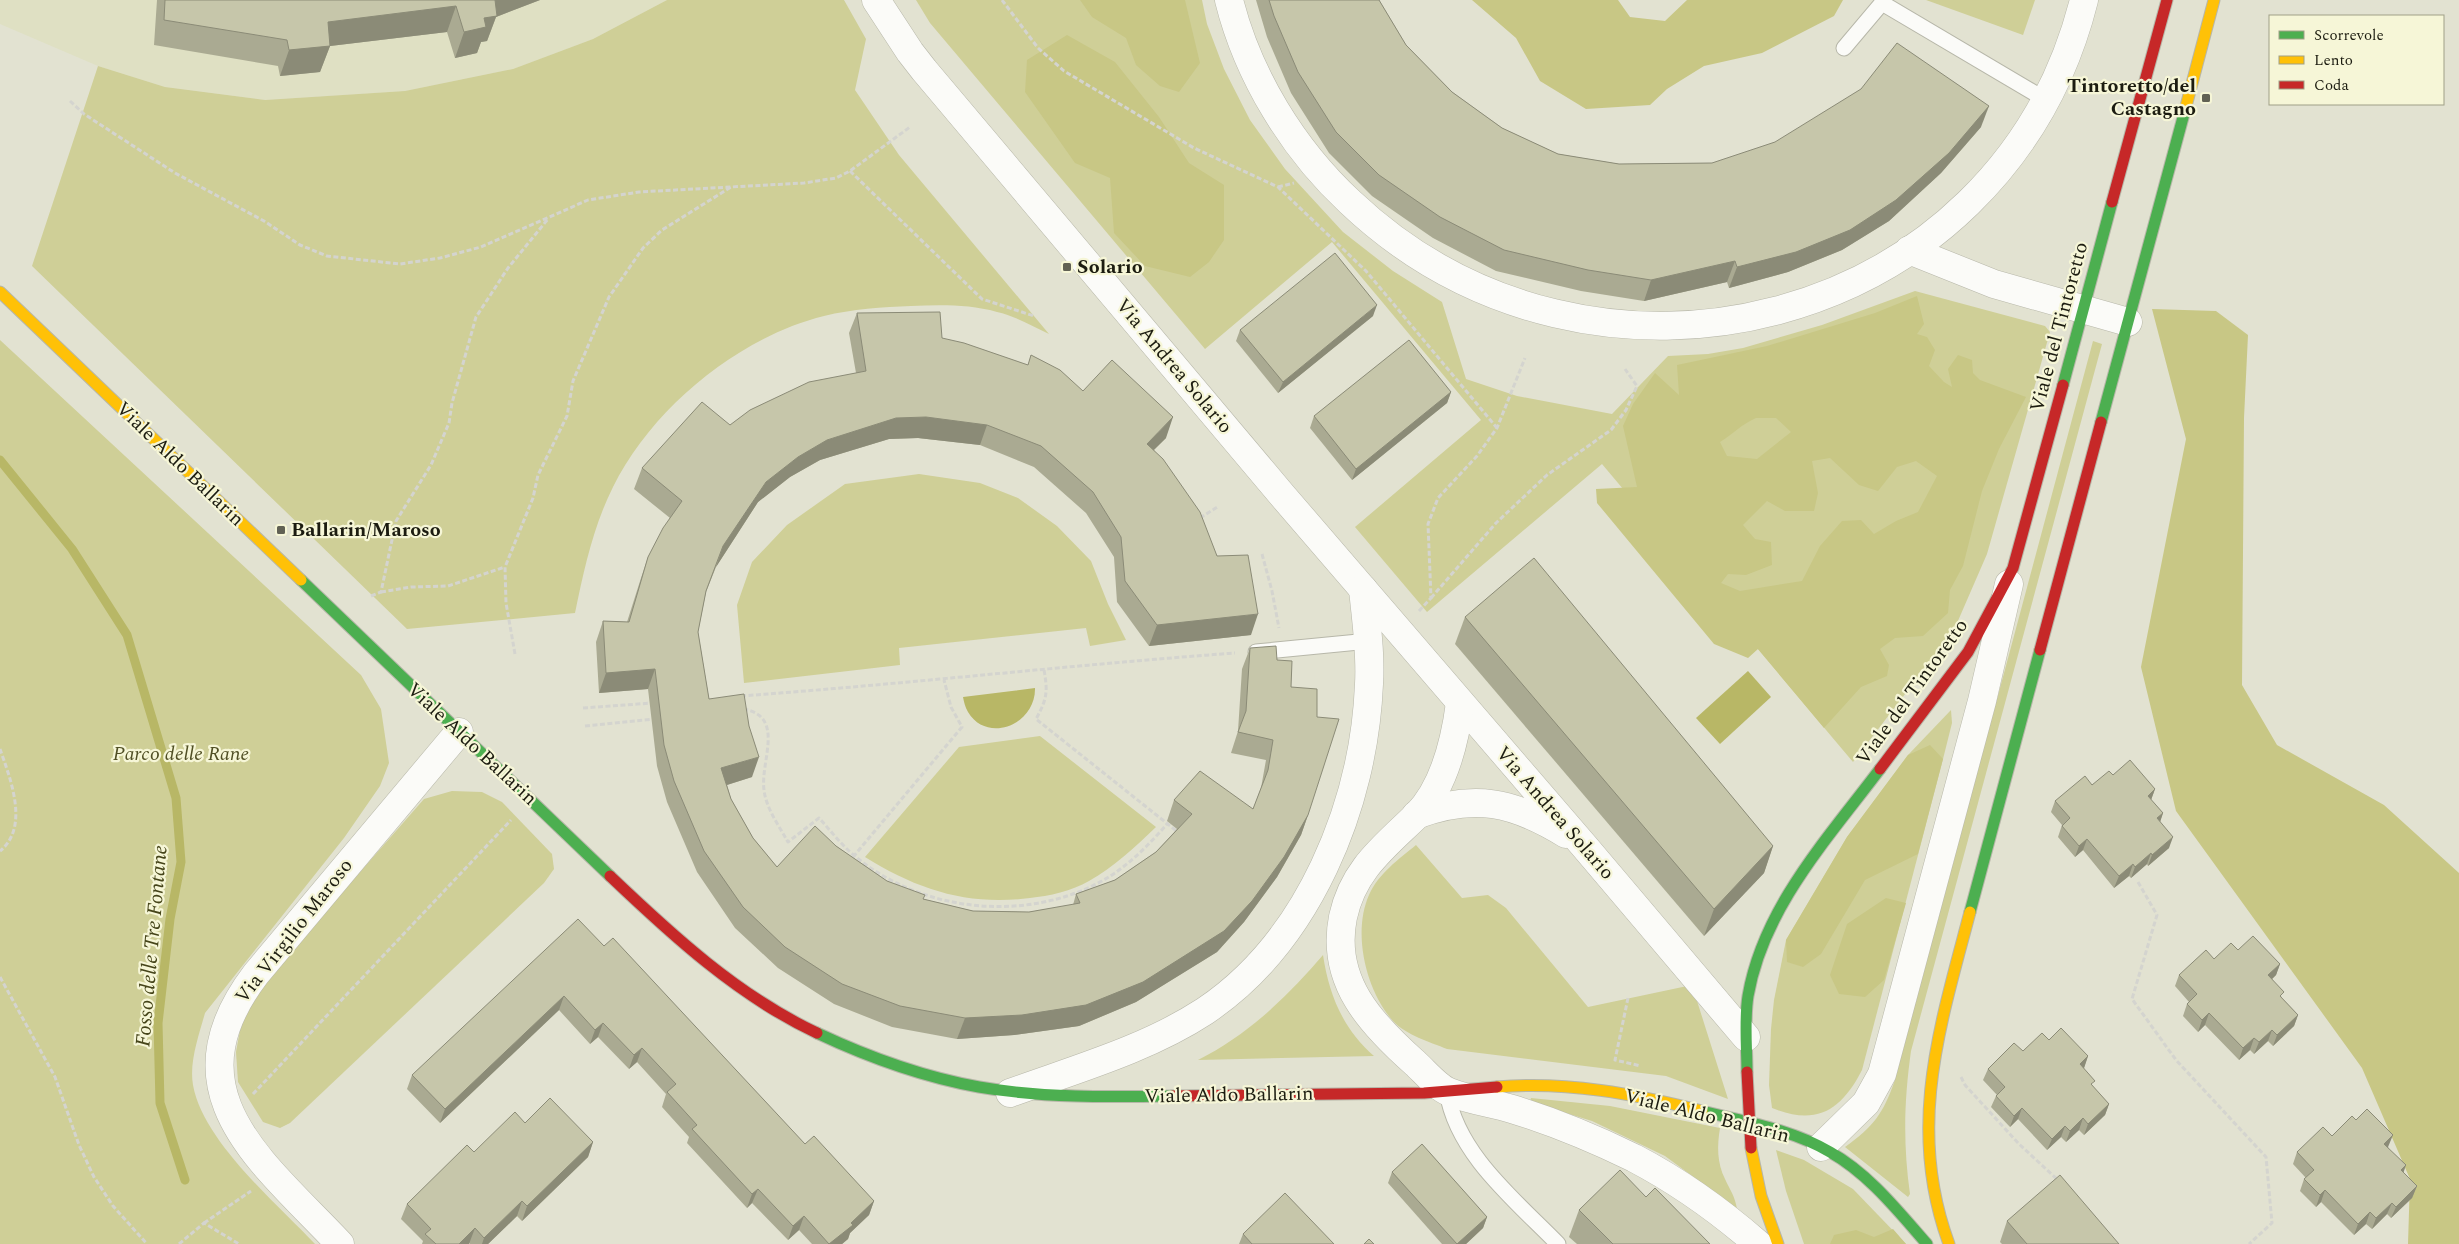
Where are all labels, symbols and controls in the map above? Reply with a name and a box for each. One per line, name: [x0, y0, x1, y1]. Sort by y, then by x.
legend: [2269, 15, 2444, 105]
text: Scorrevole: [2314, 24, 2384, 47]
text: Lento: [2314, 49, 2353, 72]
place label: Tintoretto/del Castagno: [2067, 71, 2196, 124]
text: Coda: [2314, 74, 2349, 97]
marker: Tintoretto/del Castagno: [2200, 92, 2212, 104]
street label: Viale del Tintoretto: [2022, 239, 2096, 415]
place label: Solario: [1077, 252, 1143, 282]
marker: Solario: [1061, 261, 1073, 273]
street label: Via Andrea Solario: [1108, 292, 1240, 440]
street label: Viale Aldo Ballarin: [109, 394, 251, 534]
place label: Ballarin/Maroso: [291, 515, 441, 545]
marker: Ballarin/Maroso: [275, 524, 287, 536]
street label: Viale del Tintoretto: [1848, 612, 1976, 772]
street label: Viale Aldo Ballarin: [400, 675, 544, 813]
park label: Parco delle Rane: [113, 739, 249, 769]
street label: Via Andrea Solario: [1488, 740, 1622, 886]
water label: Fosso delle Tre Fontane: [127, 844, 177, 1048]
street label: Via Virgilio Maroso: [228, 852, 360, 1010]
street label: Viale Aldo Ballarin: [1144, 1079, 1314, 1111]
street label: Viale Aldo Ballarin: [1621, 1081, 1793, 1151]

